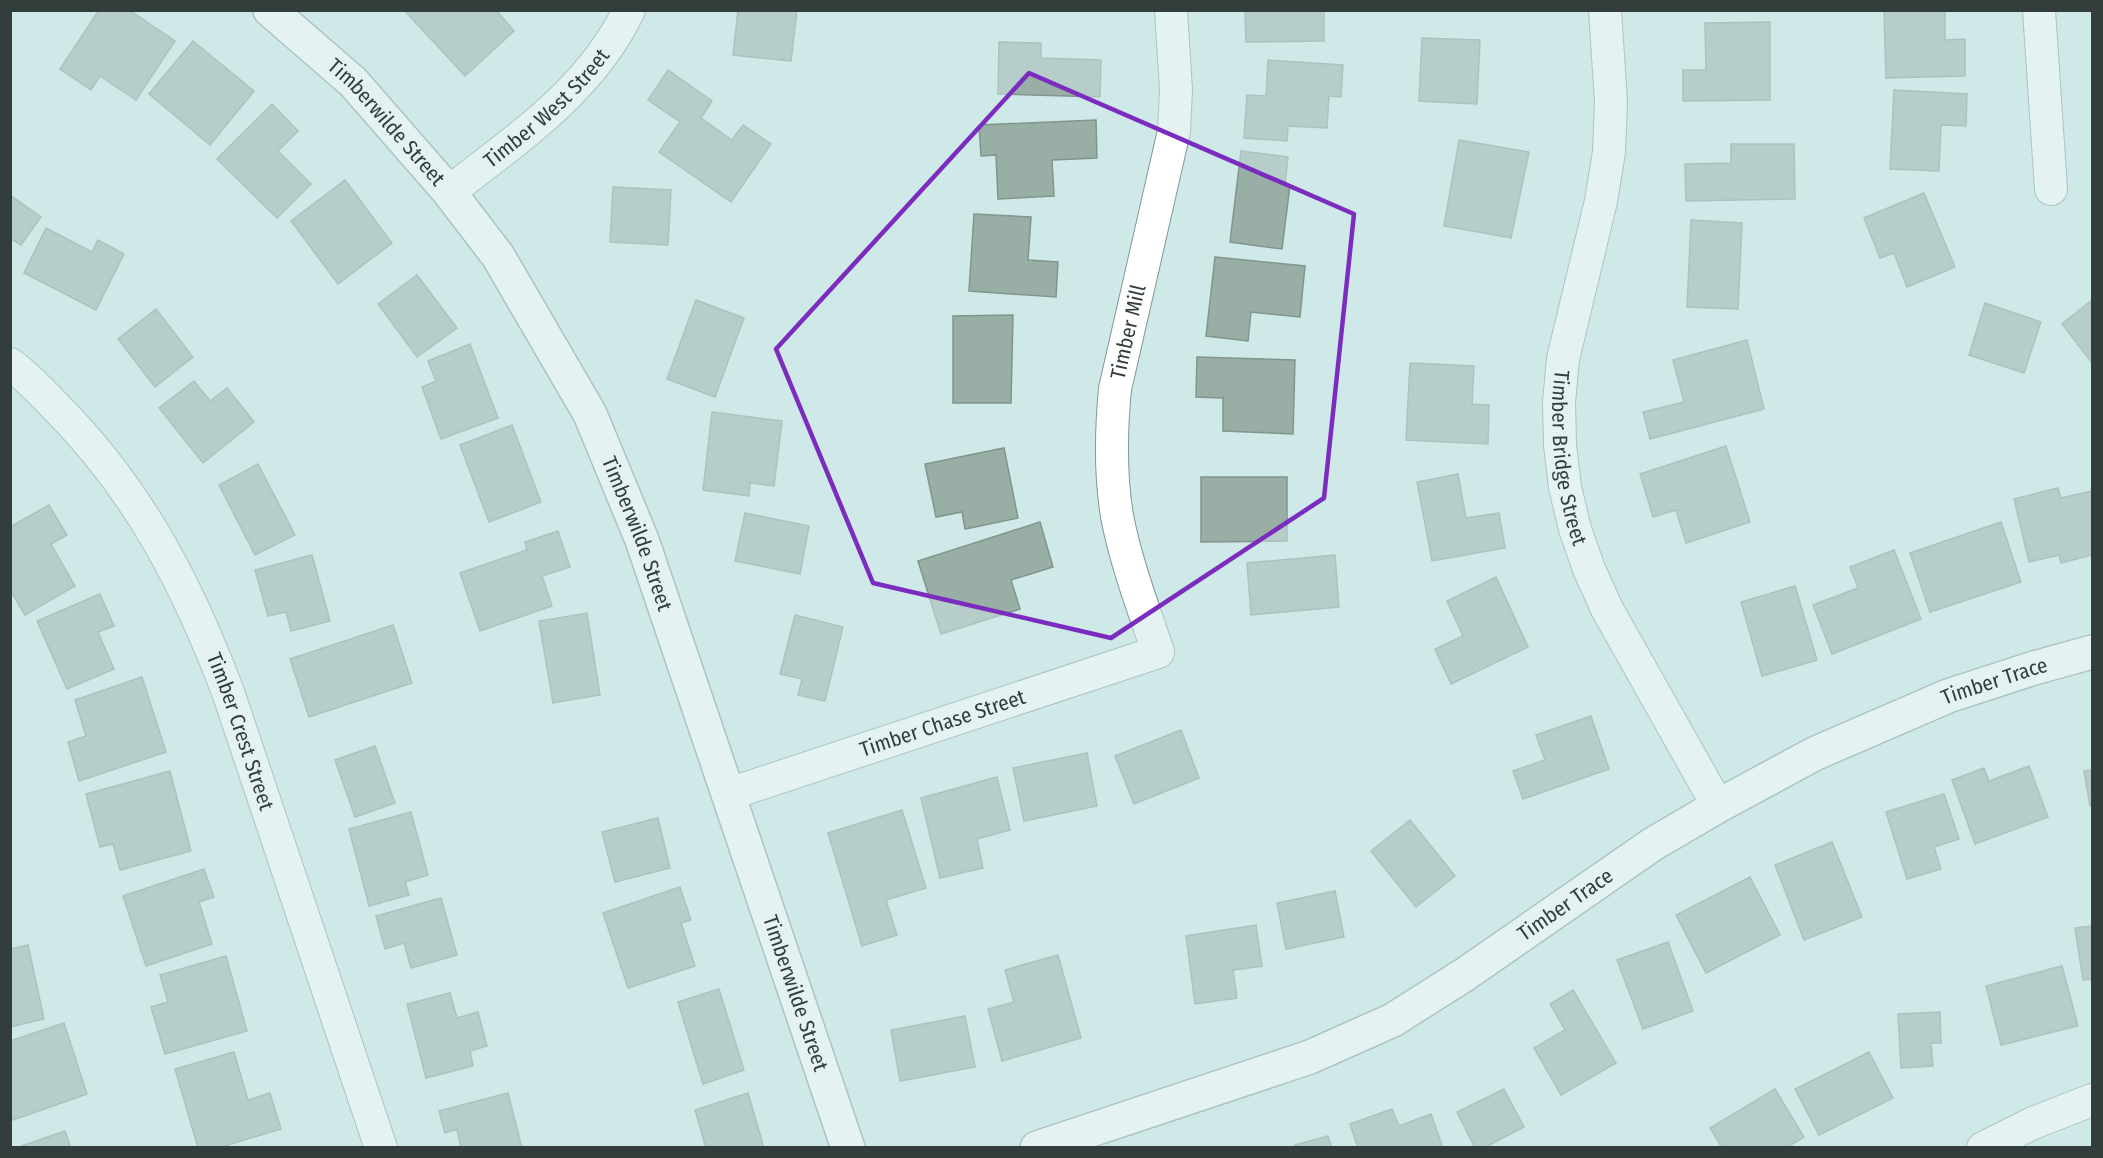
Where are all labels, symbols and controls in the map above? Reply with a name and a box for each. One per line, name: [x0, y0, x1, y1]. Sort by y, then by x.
street label: Timber West Street: [479, 43, 615, 174]
street label: Timberwilde Street: [322, 53, 451, 191]
street label: Timber Mill: [1105, 282, 1152, 382]
street label: Timber Bridge Street: [1546, 369, 1593, 549]
street label: Timberwilde Street: [596, 453, 678, 614]
street label: Timber Crest Street: [201, 649, 280, 814]
street label: Timber Trace: [1937, 652, 2050, 710]
street label: Timber Chase Street: [857, 684, 1029, 763]
street label: Timber Trace: [1513, 863, 1618, 947]
street label: Timberwilde Street: [757, 912, 834, 1074]

